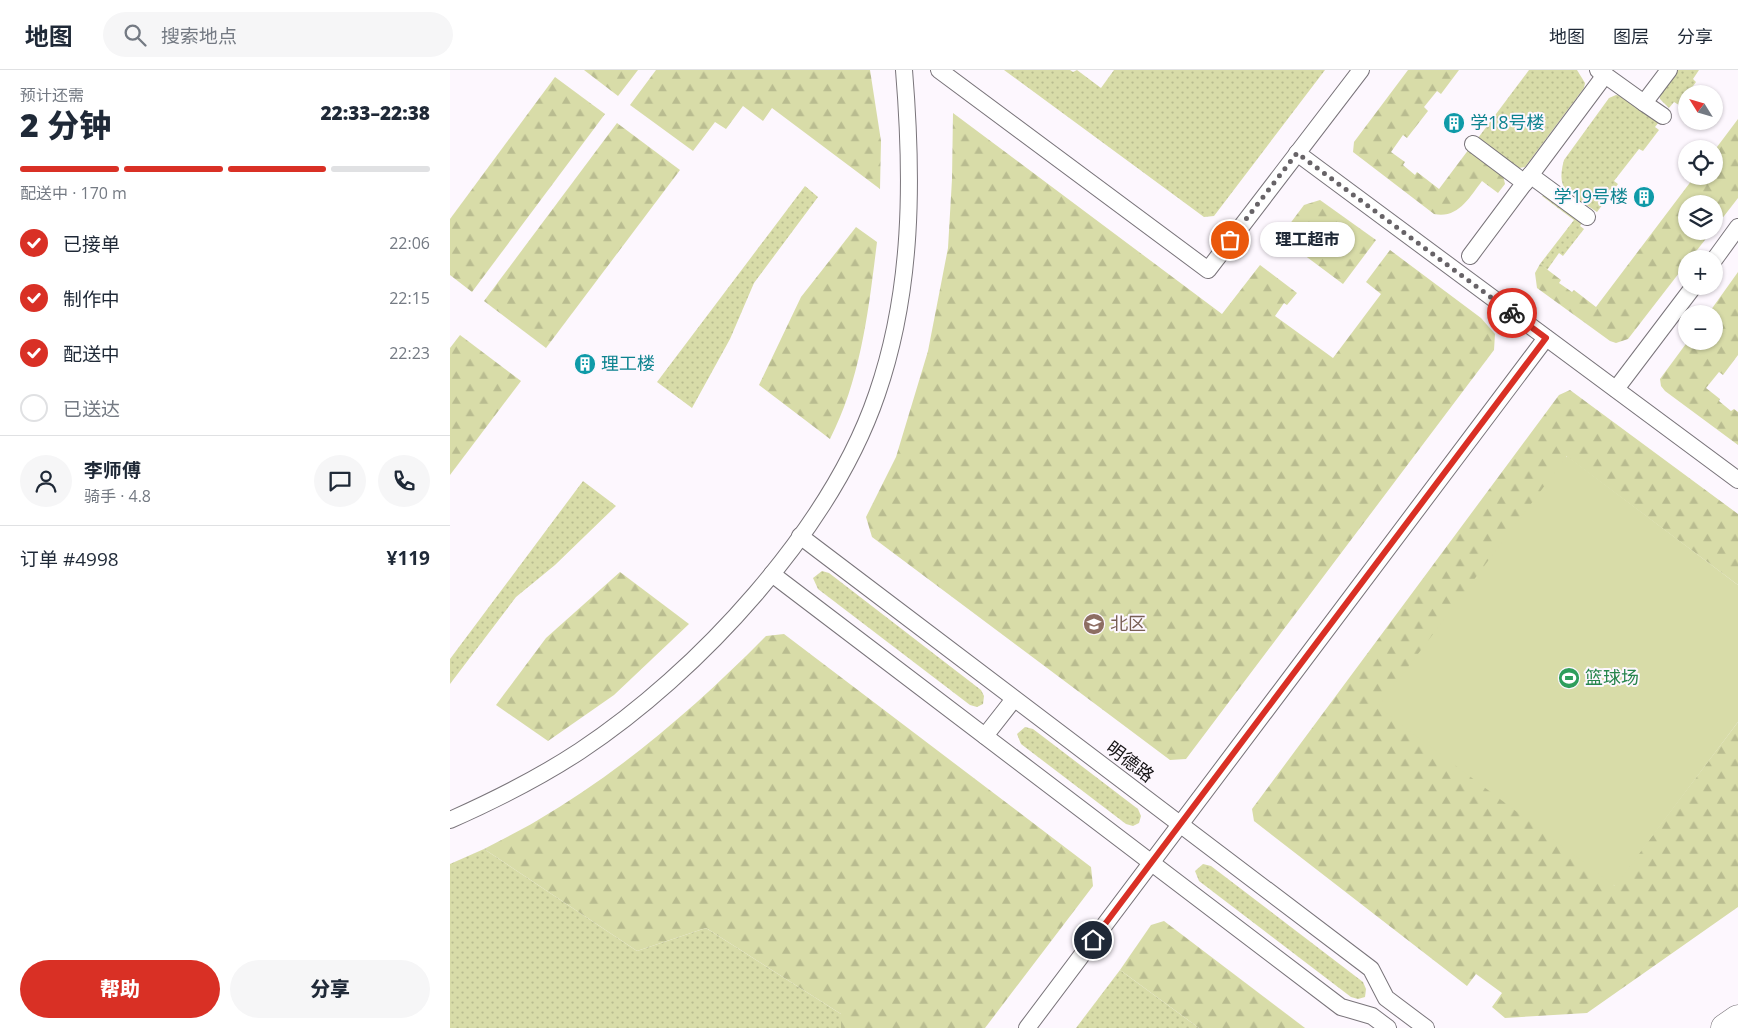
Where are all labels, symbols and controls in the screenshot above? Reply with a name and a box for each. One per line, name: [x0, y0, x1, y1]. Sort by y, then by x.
search box: [103, 12, 453, 57]
text: 地图: [25, 19, 73, 52]
icon: search: [121, 21, 149, 49]
text: 搜索地点: [161, 23, 237, 49]
text: 地图: [1549, 24, 1585, 48]
text: 图层: [1613, 24, 1649, 48]
text: 分享: [1677, 24, 1713, 48]
text: 预计还需: [20, 84, 84, 106]
north arrow: [1678, 85, 1722, 130]
map controls: [1678, 85, 1723, 350]
text: 22:33–22:38: [320, 100, 430, 126]
text: 2 分钟: [20, 103, 111, 146]
place label: 学18号楼: [1470, 110, 1545, 134]
building icon: 学18号楼: [1442, 111, 1466, 135]
button: locate: [1678, 140, 1723, 185]
text: 配送中 · 170 m: [20, 182, 127, 204]
place label: 学19号楼: [1553, 184, 1628, 208]
building icon: 学19号楼: [1632, 185, 1656, 209]
button: layers: [1678, 195, 1723, 240]
pin: [1209, 219, 1251, 261]
callout: 理工超市: [1260, 222, 1355, 258]
icon: bag: [1216, 226, 1244, 254]
text: 理工超市: [1275, 228, 1340, 250]
icon: check: [20, 229, 48, 257]
text: 已接单: [63, 231, 120, 257]
text: 22:06: [389, 232, 430, 254]
button: +: [1678, 250, 1723, 295]
icon: check: [20, 284, 48, 312]
text: 制作中: [63, 286, 120, 312]
text: 22:15: [389, 287, 430, 309]
courier: [1487, 288, 1537, 338]
icon: bike: [1498, 299, 1526, 327]
button: −: [1678, 305, 1723, 350]
icon: check: [20, 339, 48, 367]
text: 配送中: [63, 341, 120, 367]
text: 22:23: [389, 342, 430, 364]
place label: 理工楼: [601, 351, 655, 375]
building icon: 理工楼: [573, 352, 597, 376]
text: 已送达: [63, 396, 120, 422]
button: person: [20, 455, 72, 507]
button: chat: [314, 455, 366, 507]
button: phone: [378, 455, 430, 507]
text: 李师傅: [84, 457, 141, 483]
text: 骑手 · 4.8: [84, 485, 151, 507]
text: ¥119: [387, 545, 430, 571]
text: 订单 #4998: [20, 546, 119, 572]
place label: 北区: [1110, 611, 1146, 635]
school or university icon: 北区: [1082, 612, 1106, 636]
place label: 篮球场: [1585, 665, 1639, 689]
sports icon: 篮球场: [1557, 666, 1581, 690]
street label: 明德路: [1102, 735, 1159, 787]
pin: [1072, 919, 1114, 961]
icon: home: [1079, 926, 1107, 954]
button: 帮助: [20, 960, 220, 1018]
button: 分享: [230, 960, 430, 1018]

